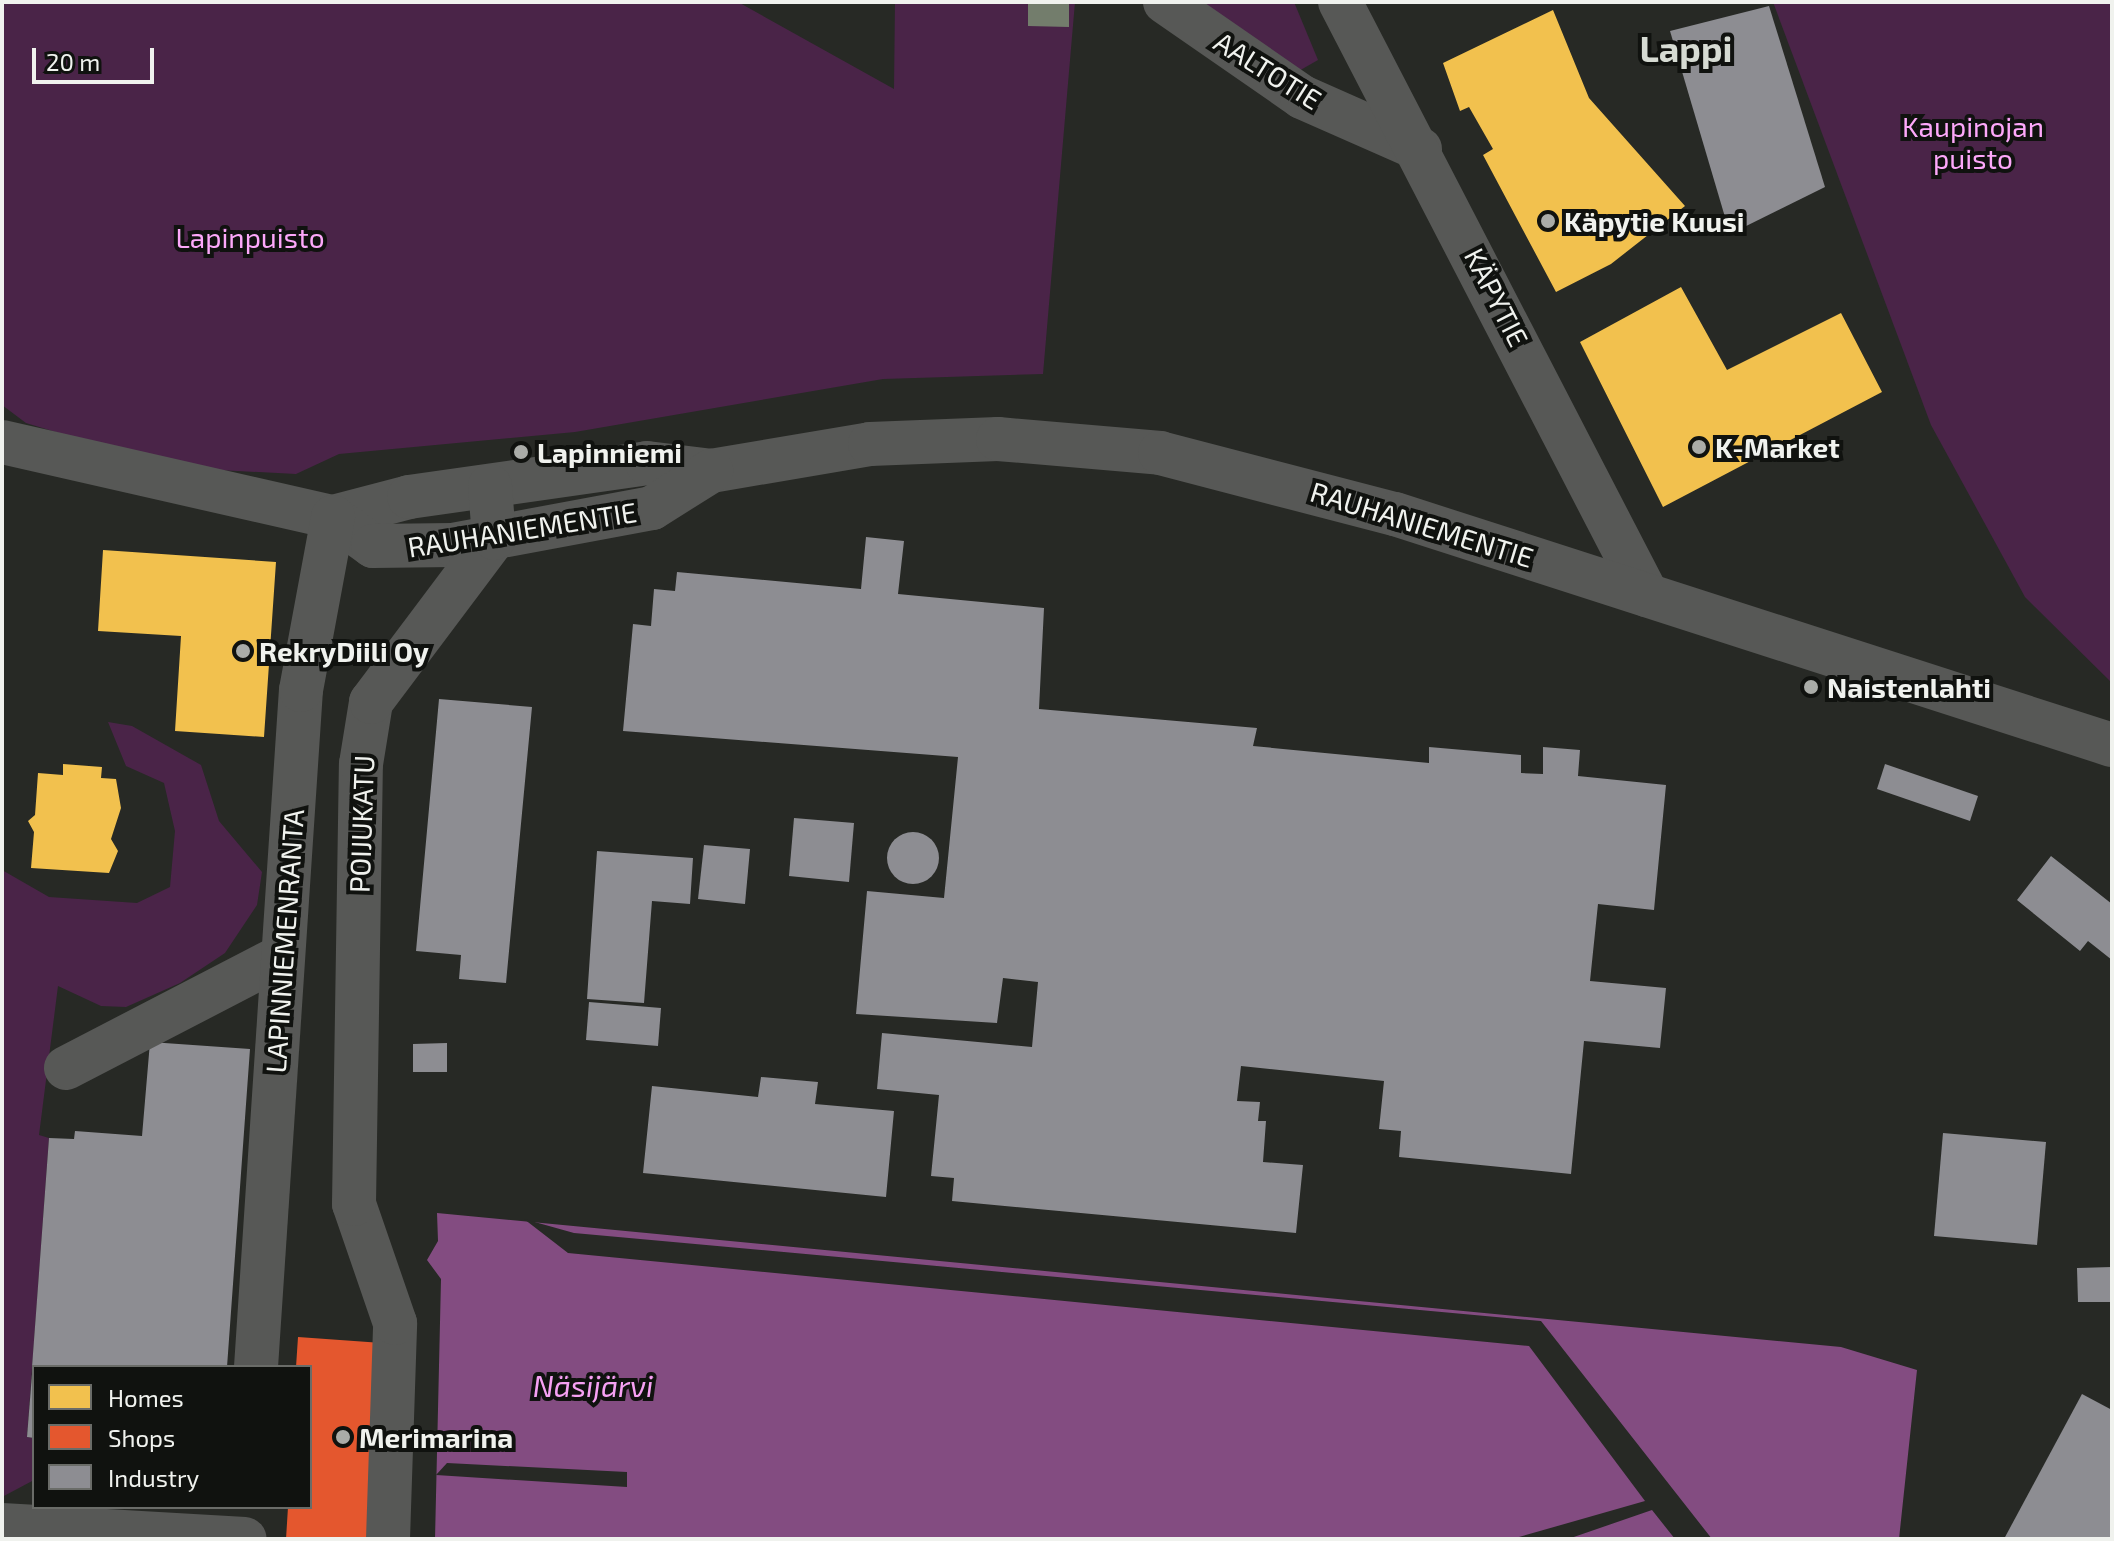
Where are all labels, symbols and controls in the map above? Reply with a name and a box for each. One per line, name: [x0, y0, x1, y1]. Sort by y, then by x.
street label: AALTOTIE: [1208, 24, 1328, 116]
district label: Lappi: [1640, 26, 1732, 70]
scale bar: [36, 32, 158, 82]
text: 20 m: [46, 47, 100, 76]
park label: Kaupinojan puisto: [1902, 109, 2044, 175]
place label: Käpytie Kuusi: [1564, 204, 1745, 238]
marker: Käpytie Kuusi: [1539, 212, 1557, 230]
park label: Lapinpuisto: [175, 220, 325, 254]
street label: KÄPYTIE: [1458, 242, 1536, 352]
place label: K-Market: [1715, 430, 1840, 464]
place label: Lapinniemi: [537, 435, 682, 469]
marker: K-Market: [1690, 438, 1708, 456]
marker: Lapinniemi: [512, 443, 530, 461]
street label: RAUHANIEMENTIE: [1306, 474, 1538, 574]
street label: RAUHANIEMENTIE: [405, 494, 639, 564]
place label: RekryDiili Oy: [259, 634, 429, 668]
marker: RekryDiili Oy: [234, 642, 252, 660]
place label: Naistenlahti: [1827, 670, 1991, 704]
marker: Naistenlahti: [1802, 678, 1820, 696]
street label: POIJUKATU: [342, 754, 380, 894]
street label: LAPINNIEMENRANTA: [258, 808, 310, 1074]
legend: [32, 1365, 312, 1509]
water label: Näsijärvi: [533, 1367, 653, 1403]
text: Homes: [108, 1383, 184, 1412]
place label: Merimarina: [359, 1420, 513, 1454]
text: Shops: [108, 1423, 175, 1452]
marker: Merimarina: [334, 1428, 352, 1446]
text: Industry: [108, 1463, 199, 1492]

